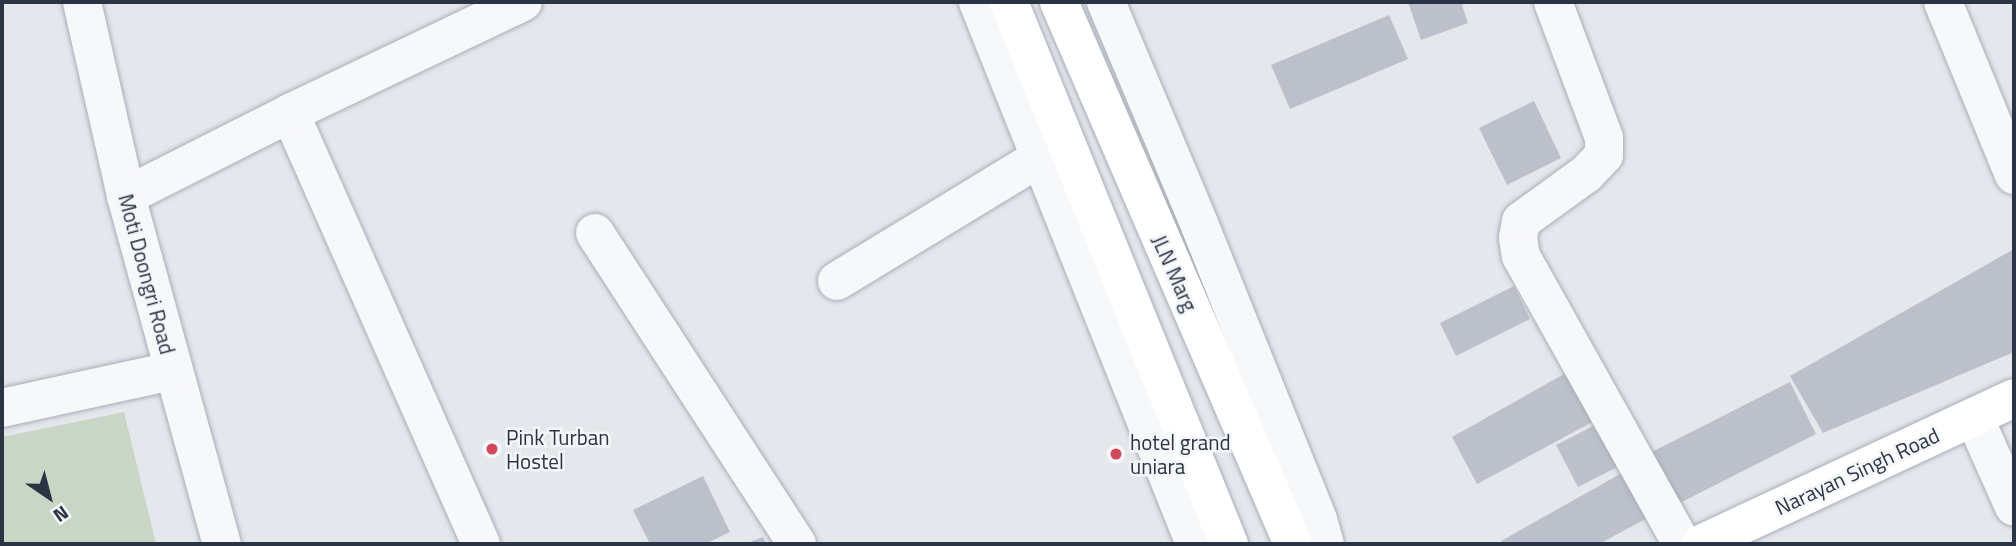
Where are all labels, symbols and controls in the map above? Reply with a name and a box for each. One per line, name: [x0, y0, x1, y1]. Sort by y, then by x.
street label: Moti Doongri Road: [113, 191, 181, 357]
street label: JLN Marg: [1147, 231, 1203, 315]
street label: Narayan Singh Road: [1771, 422, 1943, 520]
place label: Pink Turban Hostel: [506, 424, 609, 474]
place label: hotel grand uniara: [1130, 429, 1231, 479]
marker: Pink Turban Hostel: [484, 441, 500, 457]
marker: hotel grand uniara: [1108, 446, 1124, 462]
north arrow: [14, 462, 84, 532]
text: N: [48, 499, 75, 530]

